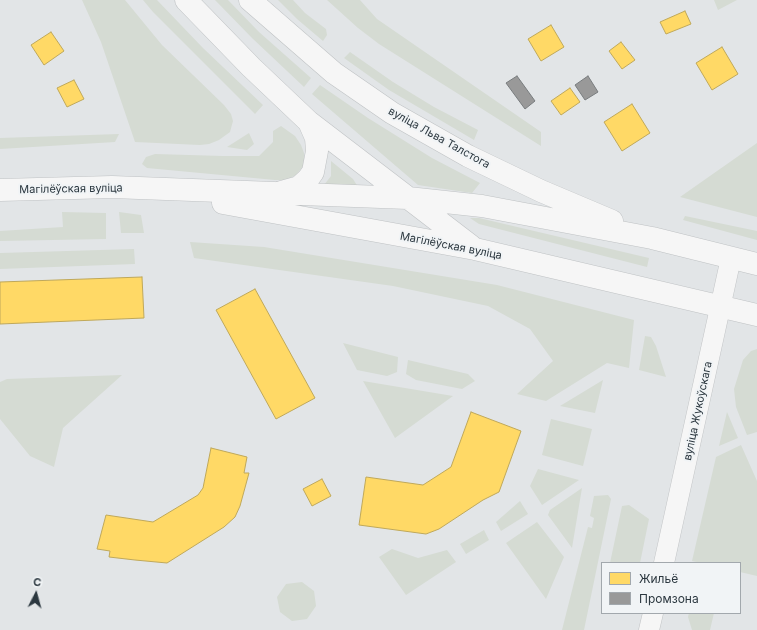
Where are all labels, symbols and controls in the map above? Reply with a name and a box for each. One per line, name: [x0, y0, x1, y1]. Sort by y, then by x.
street label: вуліца Льва Талстога: [386, 105, 492, 171]
street label: Магілёўская вуліца: [19, 181, 123, 197]
street label: Магілёўская вуліца: [399, 230, 503, 262]
street label: вуліца Жукоўскага: [681, 360, 715, 462]
legend: [601, 562, 741, 614]
text: Жильё: [639, 571, 678, 586]
north arrow: [16, 574, 56, 614]
text: С: [32, 575, 42, 589]
text: Промзона: [639, 591, 699, 606]

